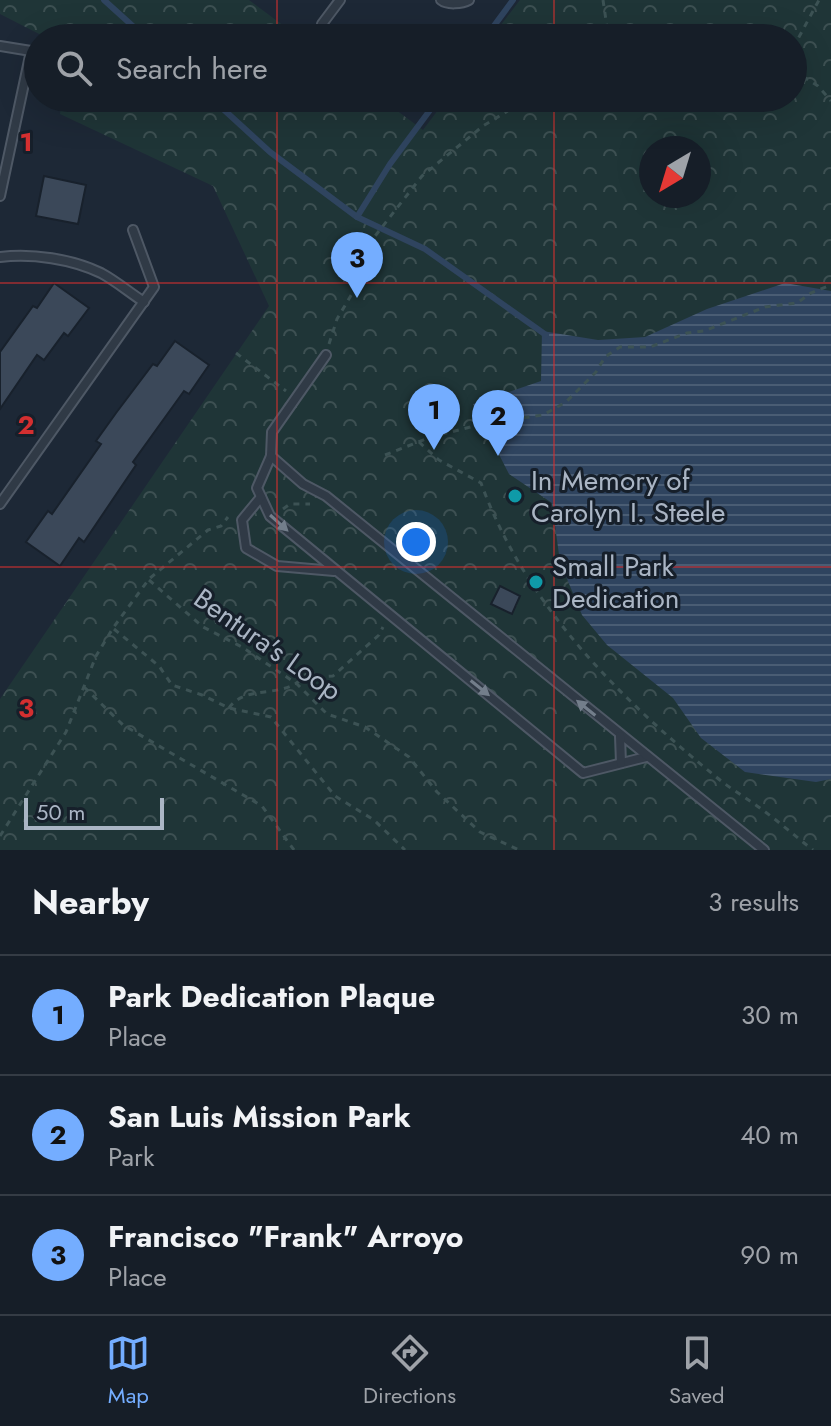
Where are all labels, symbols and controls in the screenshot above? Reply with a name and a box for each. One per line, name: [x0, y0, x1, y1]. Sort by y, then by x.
search box: [24, 24, 807, 112]
icon: search: [52, 46, 96, 90]
text: Search here: [116, 47, 268, 90]
text: 1: [19, 123, 33, 161]
north arrow: [639, 136, 711, 208]
pin: 3: [331, 232, 383, 298]
pin: 1: [408, 384, 460, 450]
pin: 2: [472, 390, 524, 456]
text: 2: [17, 406, 35, 444]
place label: In Memory of Carolyn I. Steele: [531, 460, 725, 533]
marker: In Memory of Carolyn I. Steele: [506, 487, 524, 505]
one-way arrow: [269, 514, 289, 531]
your location: [396, 522, 436, 562]
place label: Small Park Dedication: [552, 546, 680, 619]
marker: Small Park Dedication: [527, 573, 545, 591]
street label: Bentura's Loop: [185, 578, 350, 711]
one-way arrow: [470, 680, 490, 696]
text: 3: [18, 689, 34, 727]
one-way arrow: [576, 700, 596, 717]
scale bar: [24, 794, 164, 830]
text: 50 m: [36, 796, 85, 828]
text: Nearby: [32, 878, 149, 927]
text: 3 results: [708, 883, 799, 921]
text: Park Dedication Plaque: [108, 975, 435, 1018]
text: 1: [51, 996, 65, 1034]
text: 30 m: [741, 996, 799, 1034]
text: Place: [108, 1018, 167, 1056]
text: San Luis Mission Park: [108, 1095, 411, 1138]
text: 2: [49, 1116, 67, 1154]
text: 40 m: [740, 1116, 799, 1154]
text: Park: [108, 1138, 154, 1176]
text: Francisco "Frank" Arroyo: [108, 1215, 464, 1258]
text: 3: [50, 1236, 66, 1274]
text: 90 m: [740, 1236, 799, 1274]
text: Place: [108, 1258, 167, 1296]
tab: Map: [106, 1331, 150, 1411]
tab: Directions: [363, 1331, 456, 1411]
tab: Saved: [669, 1331, 725, 1411]

